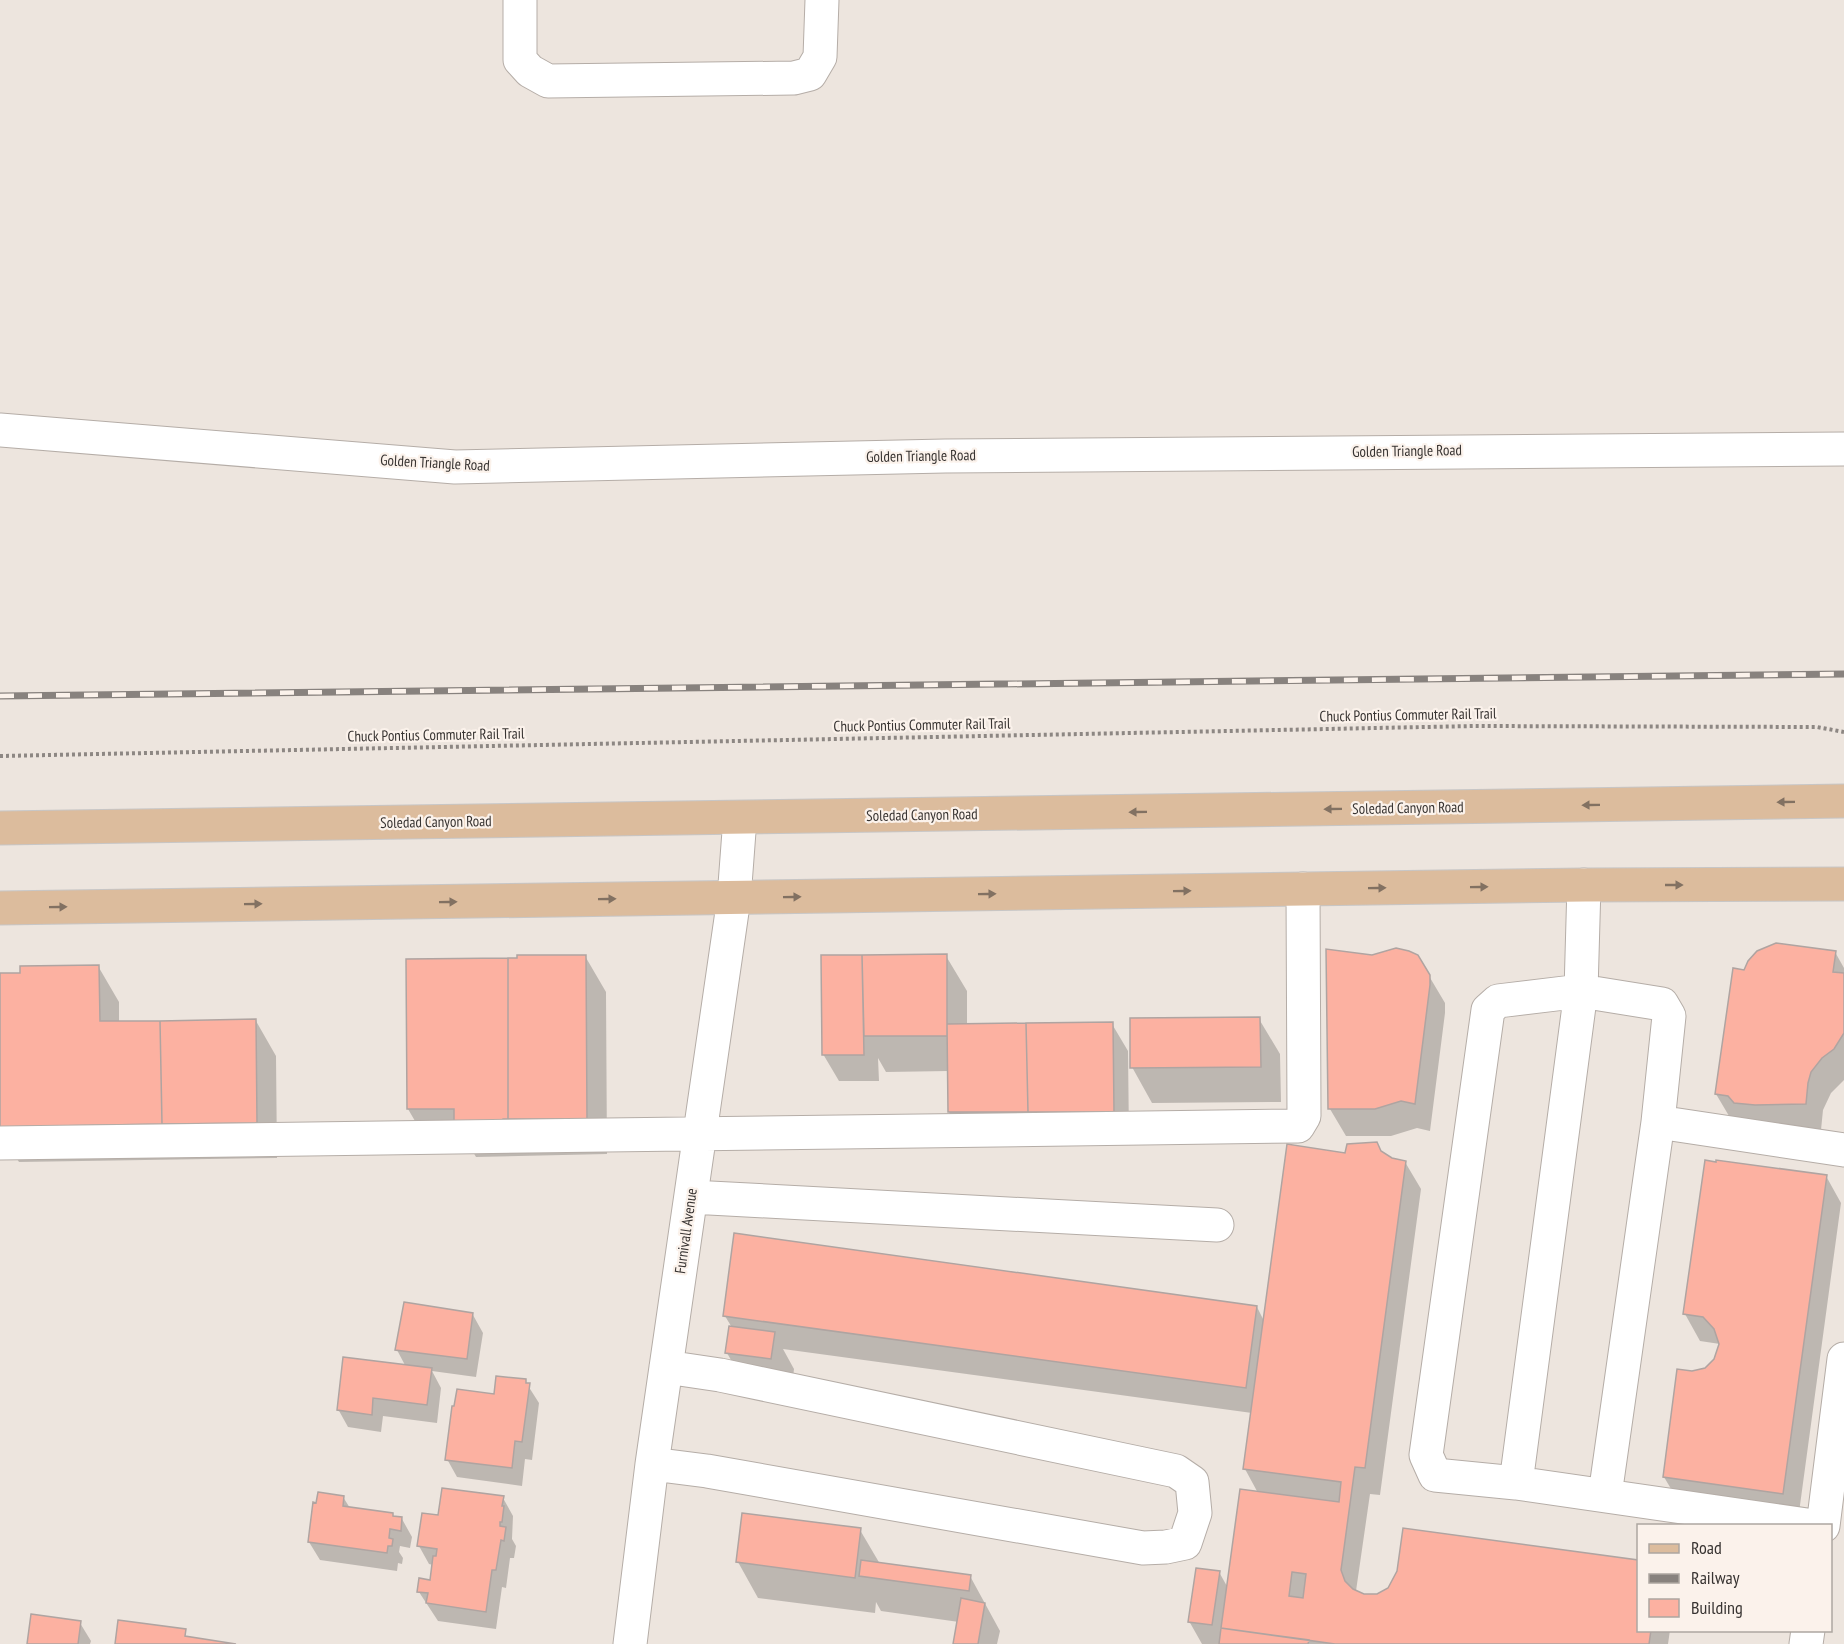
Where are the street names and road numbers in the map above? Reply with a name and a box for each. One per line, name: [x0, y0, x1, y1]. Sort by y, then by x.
street label: Golden Triangle Road: [1352, 440, 1462, 461]
street label: Golden Triangle Road: [866, 445, 976, 466]
street label: Golden Triangle Road: [380, 450, 490, 475]
street label: Chuck Pontius Commuter Rail Trail: [1319, 703, 1497, 726]
street label: Chuck Pontius Commuter Rail Trail: [833, 713, 1011, 736]
street label: Chuck Pontius Commuter Rail Trail: [347, 723, 525, 746]
street label: Soledad Canyon Road: [1352, 797, 1464, 818]
street label: Soledad Canyon Road: [866, 804, 978, 825]
street label: Soledad Canyon Road: [380, 811, 492, 832]
street label: Furnivall Avenue: [670, 1187, 701, 1275]

